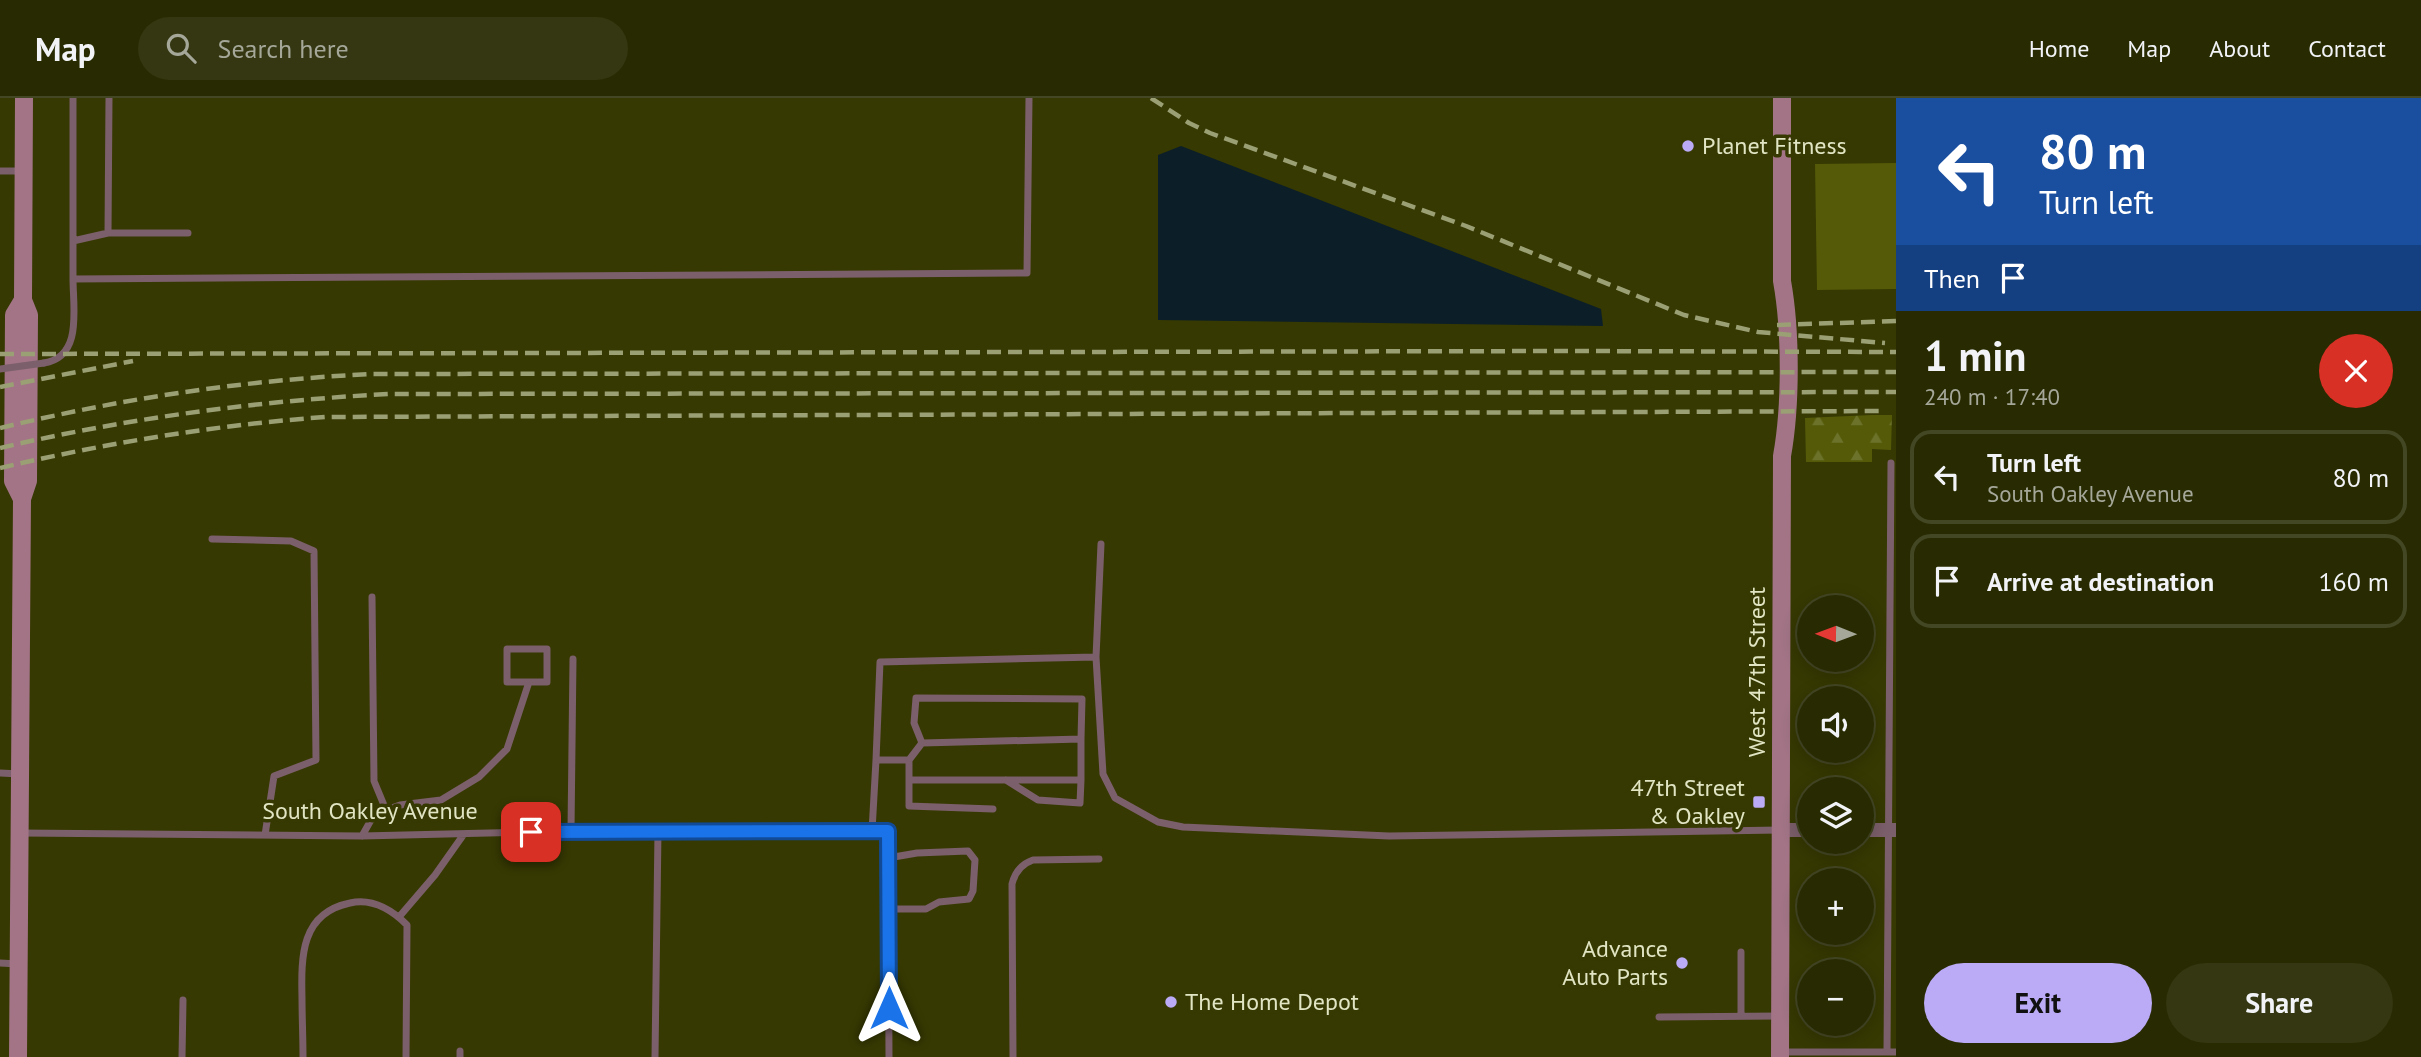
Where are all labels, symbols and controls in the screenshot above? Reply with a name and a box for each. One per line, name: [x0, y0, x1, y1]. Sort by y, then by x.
search box: [138, 17, 628, 80]
text: Map: [35, 27, 96, 70]
icon: search: [162, 29, 200, 67]
text: Search here: [218, 32, 349, 65]
text: Home: [2029, 33, 2089, 64]
text: Map: [2127, 33, 2171, 64]
text: About: [2209, 33, 2270, 64]
text: Contact: [2308, 33, 2386, 64]
text: 80 m: [2039, 119, 2146, 183]
icon: left: [1924, 126, 2015, 217]
place label: Planet Fitness: [1702, 130, 1847, 161]
marker: Planet Fitness: [1680, 138, 1696, 154]
text: Turn left: [2039, 181, 2154, 223]
icon: arrive: [1994, 259, 2032, 297]
text: Then: [1924, 262, 1980, 295]
text: 1 min: [1924, 328, 2026, 383]
button: close: [2319, 334, 2393, 408]
text: 240 m · 17:40: [1924, 382, 2060, 411]
text: Turn left: [1987, 446, 2081, 479]
icon: left: [1928, 458, 1966, 496]
text: 80 m: [2333, 461, 2389, 494]
text: South Oakley Avenue: [1987, 479, 2194, 508]
icon: arrive: [1928, 562, 1966, 600]
text: Arrive at destination: [1987, 565, 2214, 598]
text: 160 m: [2318, 565, 2389, 598]
street label: West 47th Street: [1741, 587, 1772, 757]
north arrow: [1797, 595, 1874, 672]
map controls: [1797, 595, 1874, 1036]
button: sound: [1797, 686, 1874, 763]
place label: 47th Street & Oakley: [1630, 772, 1745, 831]
button: layers: [1797, 777, 1874, 854]
marker: 47th Street & Oakley: [1751, 794, 1767, 810]
street label: South Oakley Avenue: [262, 795, 478, 826]
pin: [501, 802, 561, 862]
icon: arrive: [512, 813, 550, 851]
button: +: [1797, 868, 1874, 945]
place label: Advance Auto Parts: [1562, 933, 1668, 992]
marker: Advance Auto Parts: [1674, 955, 1690, 971]
button: −: [1797, 959, 1874, 1036]
button: Exit: [1924, 963, 2152, 1043]
button: Share: [2166, 963, 2393, 1043]
position arrow: [852, 971, 926, 1045]
place label: The Home Depot: [1185, 986, 1359, 1017]
marker: The Home Depot: [1163, 994, 1179, 1010]

